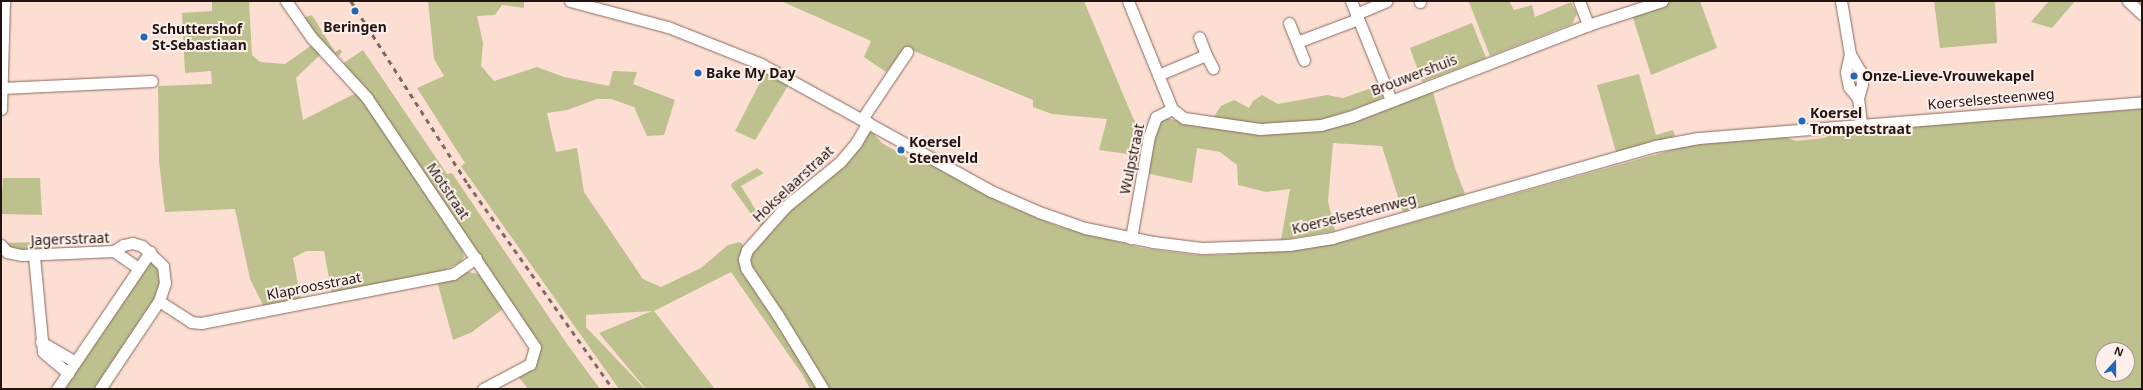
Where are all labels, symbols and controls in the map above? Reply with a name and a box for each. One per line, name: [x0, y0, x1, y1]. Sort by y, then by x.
marker: Beringen: [349, 5, 361, 17]
place label: Beringen: [323, 19, 387, 35]
place label: Schuttershof St-Sebastiaan: [152, 21, 247, 54]
marker: Schuttershof St-Sebastiaan: [139, 32, 149, 42]
street label: Brouwershuis: [1369, 51, 1459, 99]
place label: Bake My Day: [706, 65, 796, 81]
marker: Bake My Day: [693, 68, 703, 78]
place label: Onze-Lieve-Vrouwekapel: [1862, 68, 2034, 84]
marker: Onze-Lieve-Vrouwekapel: [1849, 71, 1859, 81]
street label: Koerselsesteenweg: [1927, 85, 2055, 113]
place label: Koersel Trompetstraat: [1810, 105, 1911, 138]
marker: Koersel Trompetstraat: [1797, 116, 1807, 126]
street label: Wulpstraat: [1116, 122, 1148, 196]
place label: Koersel Steenveld: [909, 134, 978, 166]
street label: Hokselaarstraat: [749, 142, 837, 226]
marker: Koersel Steenveld: [896, 145, 906, 155]
street label: Motstraat: [423, 160, 473, 222]
street label: Koerselsesteenweg: [1290, 190, 1418, 238]
street label: Jagersstraat: [30, 229, 110, 249]
street label: Klaproosstraat: [265, 269, 363, 303]
north arrow: [2095, 342, 2135, 382]
text: N: [2112, 343, 2126, 360]

